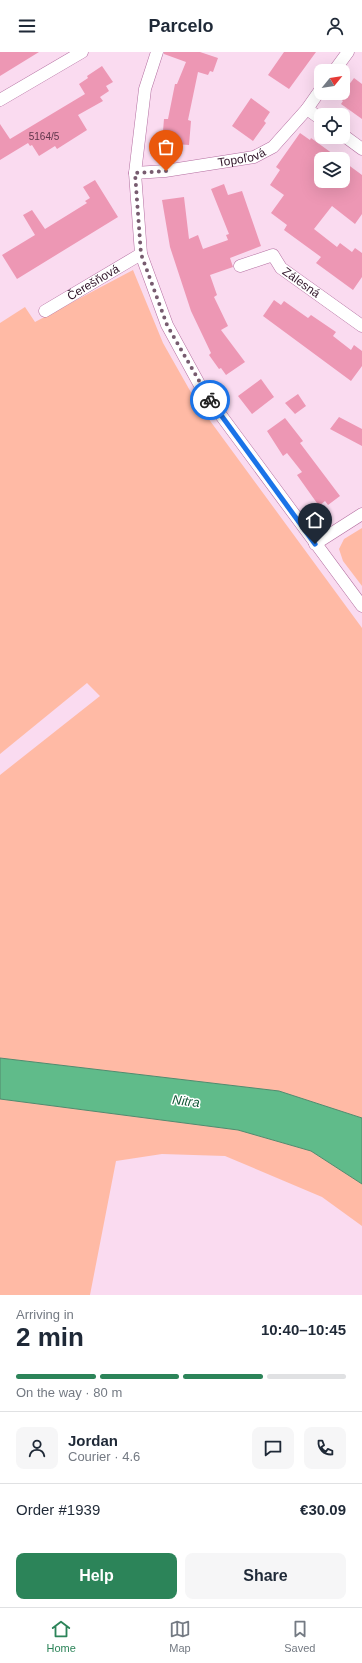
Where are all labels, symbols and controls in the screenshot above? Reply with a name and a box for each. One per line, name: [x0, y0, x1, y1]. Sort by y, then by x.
icon: menu: [16, 15, 38, 37]
icon: person: [324, 15, 346, 37]
text: Parcelo: [148, 16, 214, 36]
north arrow: [314, 64, 350, 100]
map controls: [314, 64, 350, 188]
button: locate: [314, 108, 350, 144]
pin: [149, 130, 183, 171]
house number: 5164/5: [29, 131, 60, 142]
icon: bag: [155, 136, 177, 158]
street label: Topoľová: [217, 145, 268, 170]
button: layers: [314, 152, 350, 188]
street label: Čerešňová: [64, 261, 122, 303]
street label: Zálesná: [280, 264, 323, 301]
courier: [190, 380, 230, 420]
icon: bike: [199, 389, 221, 411]
pin: [298, 503, 332, 544]
icon: home: [304, 509, 326, 531]
water label: Nitra: [171, 1092, 201, 1110]
text: Arriving in: [16, 1307, 74, 1322]
text: 10:40–10:45: [261, 1321, 346, 1338]
text: 2 min: [16, 1322, 84, 1352]
text: On the way · 80 m: [16, 1385, 122, 1400]
button: person: [16, 1427, 58, 1469]
button: chat: [252, 1427, 294, 1469]
button: phone: [304, 1427, 346, 1469]
text: Jordan: [68, 1432, 118, 1449]
text: Courier · 4.6: [68, 1449, 140, 1464]
text: Order #1939: [16, 1501, 100, 1518]
text: €30.09: [300, 1501, 346, 1518]
button: Help: [16, 1553, 177, 1599]
button: Share: [185, 1553, 346, 1599]
tab: Home: [47, 1618, 76, 1654]
tab: Map: [169, 1618, 191, 1654]
tab: Saved: [284, 1618, 315, 1654]

